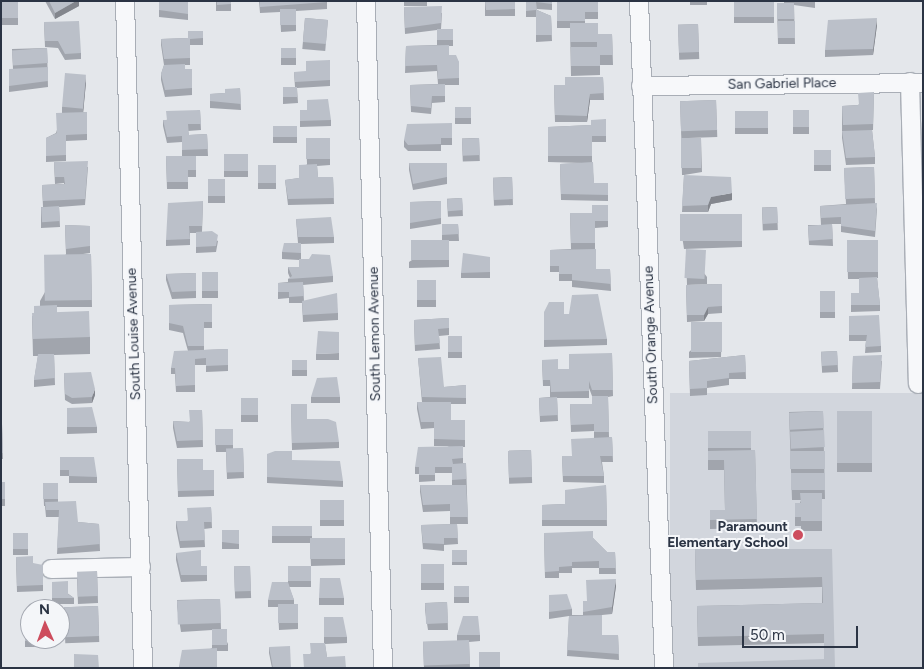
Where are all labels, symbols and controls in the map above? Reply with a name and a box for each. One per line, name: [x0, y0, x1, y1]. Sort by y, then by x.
street label: San Gabriel Place: [728, 75, 836, 93]
street label: South Orange Avenue: [640, 266, 662, 404]
street label: South Louise Avenue: [123, 267, 145, 401]
street label: South Lemon Avenue: [365, 267, 385, 401]
place label: Paramount Elementary School: [667, 519, 788, 552]
marker: Paramount Elementary School: [792, 529, 804, 541]
north arrow: [20, 599, 70, 649]
text: N: [39, 601, 50, 618]
scale bar: [744, 616, 860, 648]
text: 50 m: [750, 626, 785, 644]

